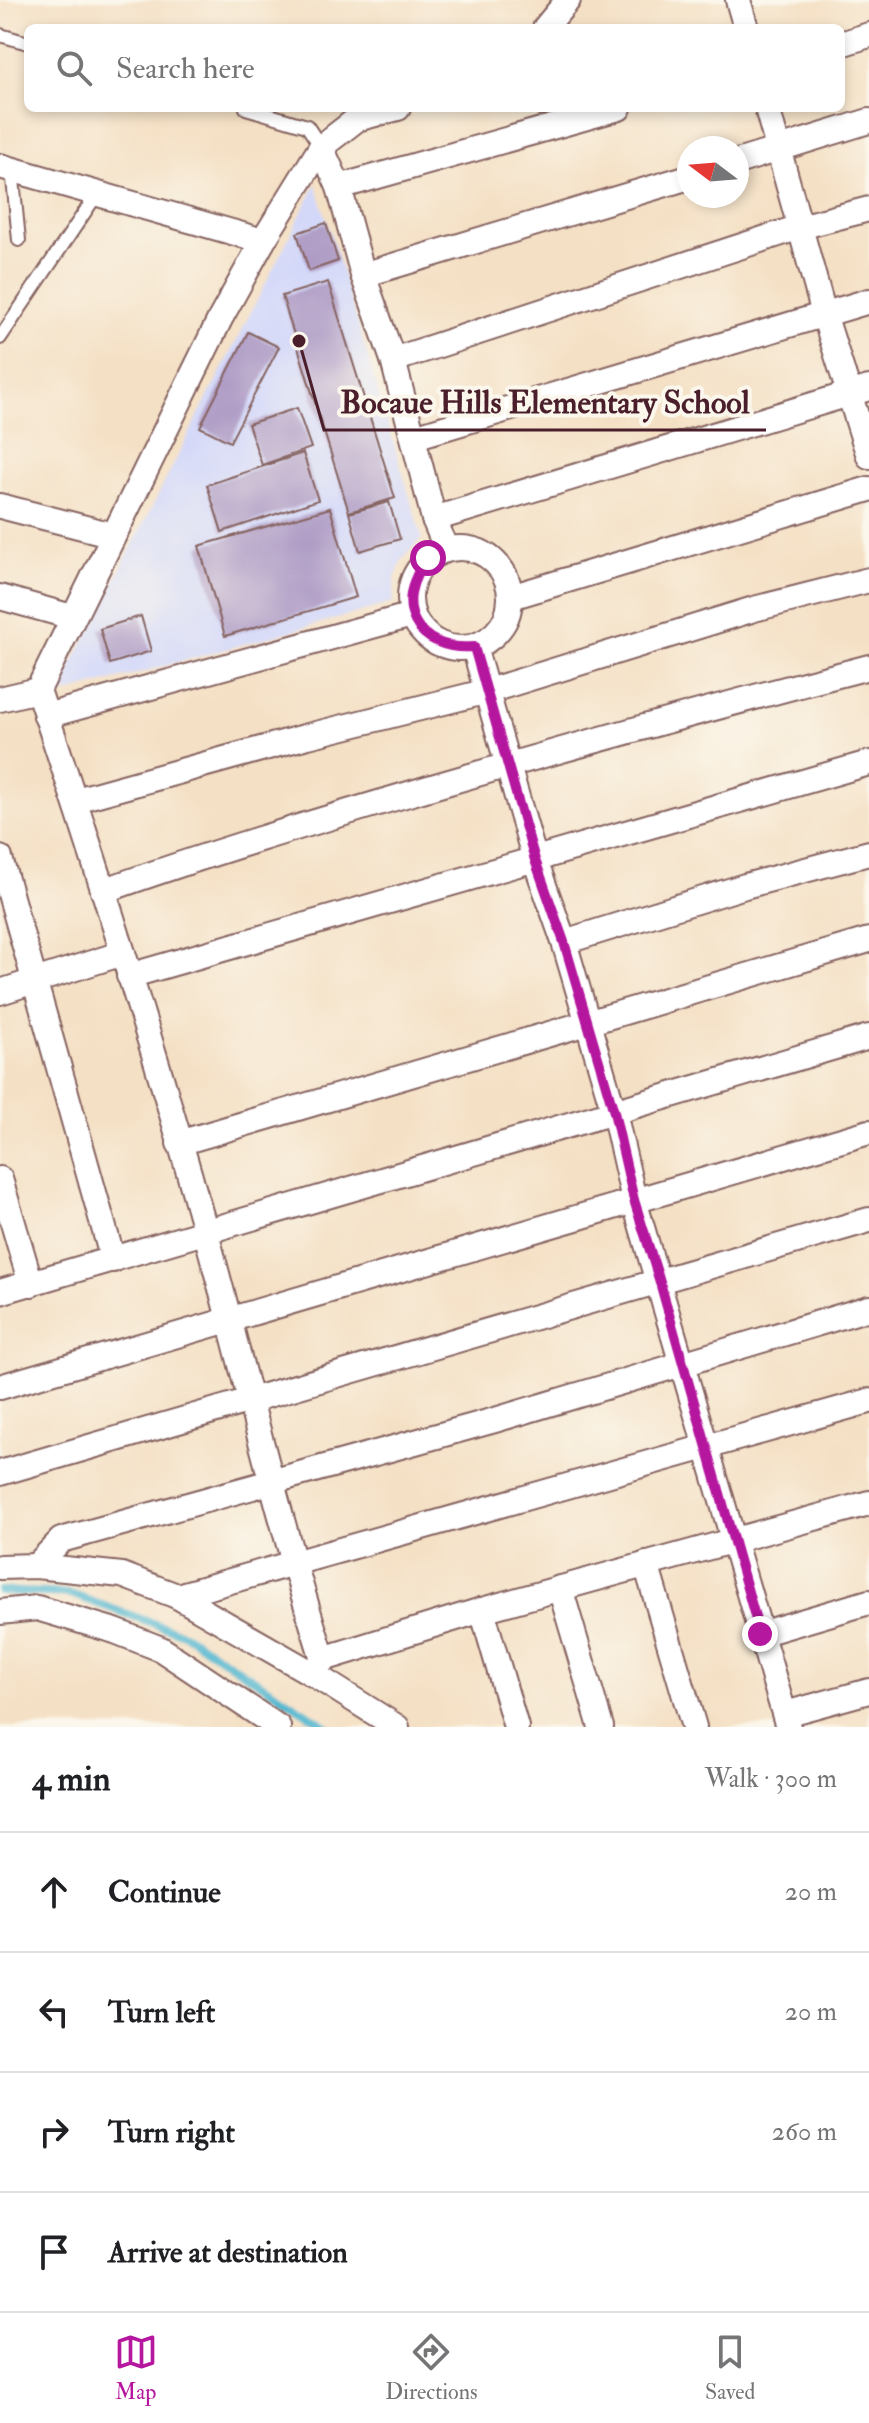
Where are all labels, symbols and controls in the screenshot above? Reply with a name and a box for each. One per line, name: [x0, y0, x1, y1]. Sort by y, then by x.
search box: [24, 24, 845, 112]
icon: search: [52, 46, 96, 90]
text: Search here: [116, 50, 255, 87]
north arrow: [677, 136, 749, 208]
callout: Bocaue Hills Elementary School: [324, 374, 766, 430]
text: Bocaue Hills Elementary School: [340, 383, 751, 423]
route start: [410, 540, 446, 576]
route end: [742, 1616, 778, 1652]
text: 4 min: [32, 1758, 110, 1801]
text: Walk · 300 m: [705, 1763, 837, 1795]
icon: ahead: [32, 1870, 76, 1914]
text: Continue: [108, 1874, 221, 1911]
text: 20 m: [785, 1876, 837, 1908]
icon: left: [32, 1990, 76, 2034]
text: Turn left: [108, 1994, 215, 2031]
text: 20 m: [785, 1996, 837, 2028]
icon: right: [32, 2110, 76, 2154]
text: Turn right: [108, 2114, 235, 2151]
text: 260 m: [772, 2116, 837, 2148]
icon: arrive: [32, 2230, 76, 2274]
text: Arrive at destination: [108, 2234, 348, 2271]
tab: Map: [114, 2330, 158, 2406]
tab: Directions: [385, 2330, 478, 2406]
tab: Saved: [705, 2330, 755, 2406]

